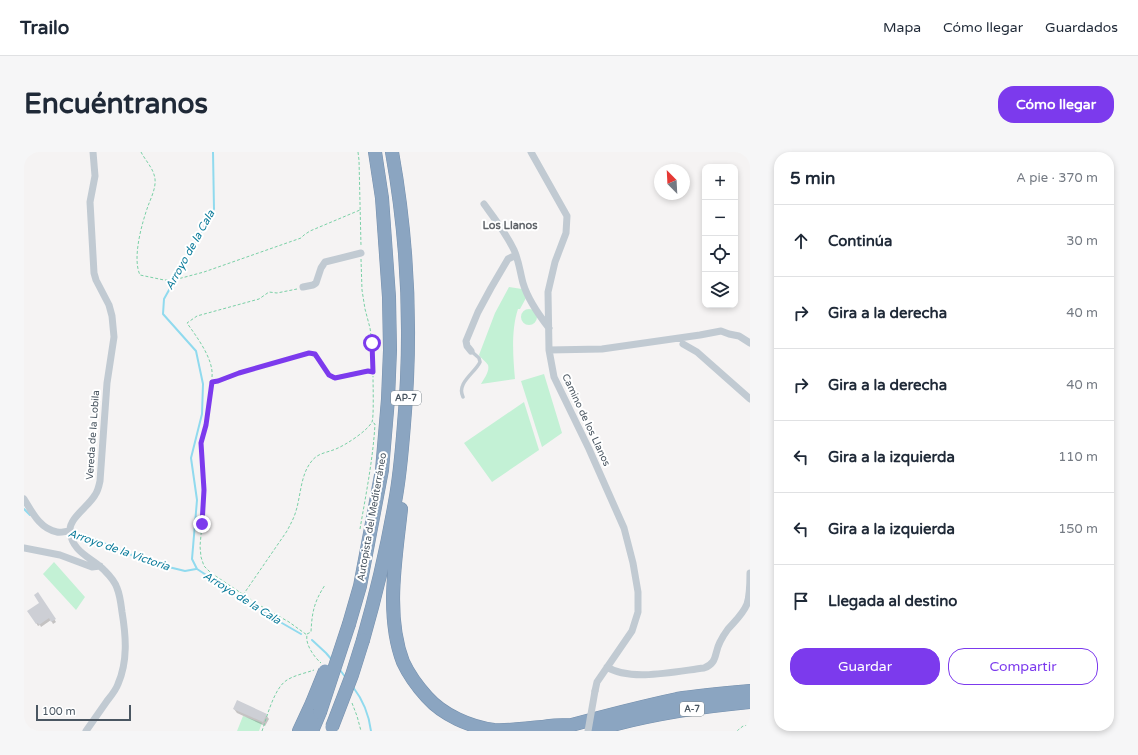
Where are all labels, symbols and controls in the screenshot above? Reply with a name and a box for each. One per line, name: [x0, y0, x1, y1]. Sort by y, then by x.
text: Trailo: [20, 17, 69, 39]
text: Mapa: [883, 19, 921, 36]
text: Cómo llegar: [943, 19, 1023, 36]
text: Guardados: [1045, 19, 1118, 36]
button: Cómo llegar: [998, 86, 1114, 123]
text: Encuéntranos: [24, 87, 208, 121]
north arrow: [654, 164, 690, 200]
map controls: [702, 164, 738, 308]
button: +: [702, 164, 738, 200]
text: 5 min: [790, 168, 835, 189]
text: A pie · 370 m: [1016, 170, 1098, 186]
button: −: [702, 200, 738, 236]
water label: Arroyo de la Cala: [163, 207, 218, 292]
district label: Los Llanos: [482, 219, 538, 232]
icon: ahead: [790, 230, 812, 252]
text: Continúa: [828, 232, 892, 250]
text: 30 m: [1066, 233, 1098, 249]
button: locate: [702, 236, 738, 272]
button: layers: [702, 272, 738, 308]
icon: right: [790, 302, 812, 324]
text: Gira a la derecha: [828, 304, 947, 322]
text: 40 m: [1066, 305, 1098, 321]
route start: [363, 334, 381, 352]
street label: Camino de los Llanos: [559, 372, 613, 468]
icon: right: [790, 374, 812, 396]
text: Gira a la derecha: [828, 376, 947, 394]
text: 40 m: [1066, 377, 1098, 393]
street label: Vereda de la Lobila: [84, 390, 102, 480]
road number: AP-7: [391, 391, 421, 405]
icon: left: [790, 446, 812, 468]
text: Gira a la izquierda: [828, 448, 955, 466]
text: 110 m: [1058, 449, 1098, 465]
street label: Autopista del Mediterráneo: [355, 452, 389, 582]
route end: [193, 515, 211, 533]
icon: left: [790, 518, 812, 540]
text: Gira a la izquierda: [828, 520, 955, 538]
text: 150 m: [1058, 521, 1098, 537]
water label: Arroyo de la Victoria: [67, 527, 172, 574]
water label: Arroyo de la Cala: [201, 569, 284, 628]
icon: arrive: [790, 590, 812, 612]
text: Llegada al destino: [828, 592, 957, 610]
button: Guardar: [790, 648, 940, 685]
button: Compartir: [948, 648, 1098, 685]
road number: A-7: [680, 702, 704, 716]
scale bar: [36, 703, 131, 722]
text: 100 m: [42, 705, 76, 718]

